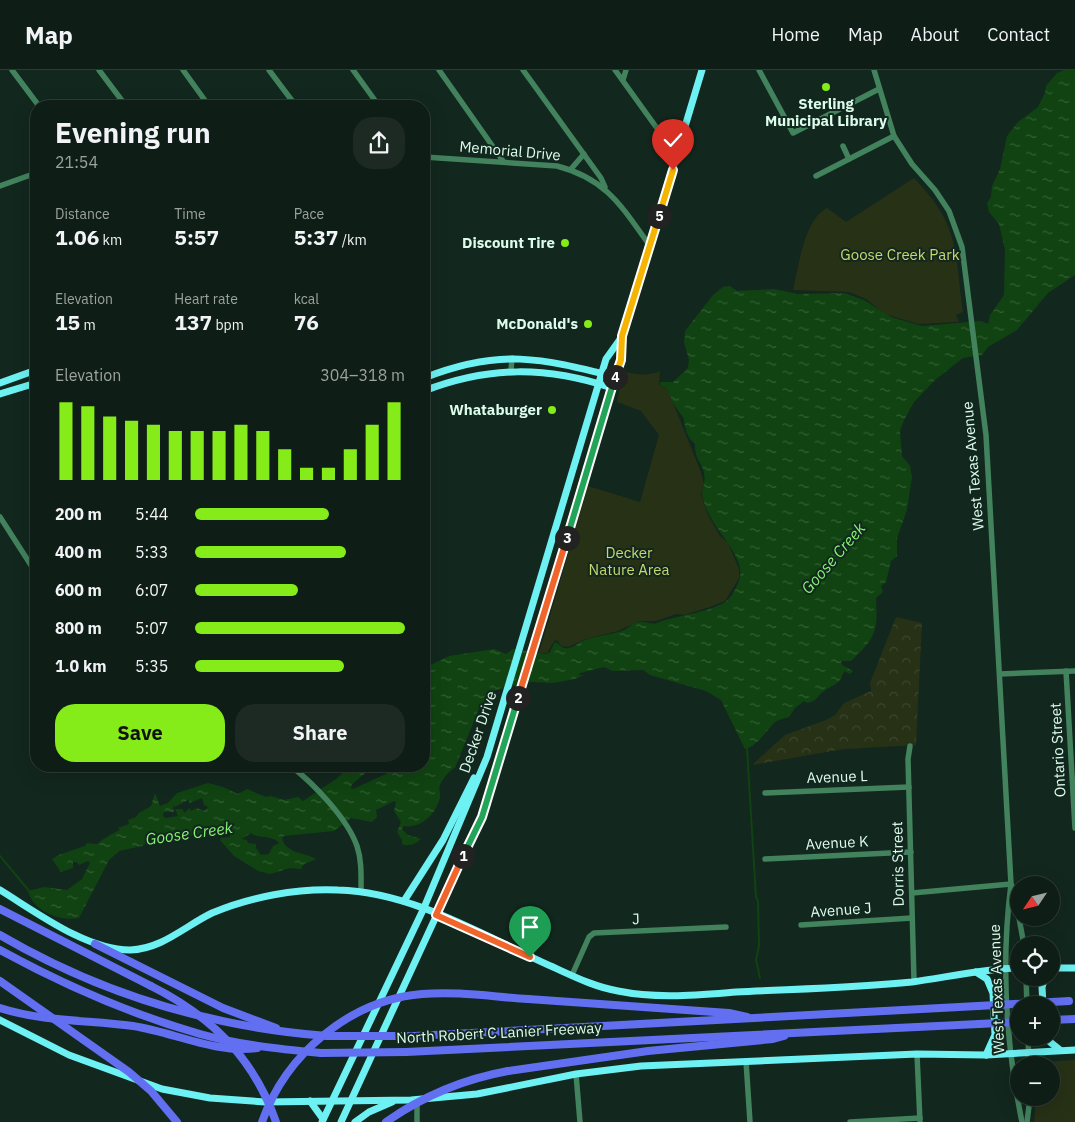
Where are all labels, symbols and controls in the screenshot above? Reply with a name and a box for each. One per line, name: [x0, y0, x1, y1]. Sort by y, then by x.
text: Map: [25, 19, 73, 51]
text: Home: [772, 23, 820, 46]
text: Map: [848, 23, 883, 46]
text: About: [911, 23, 959, 46]
text: Contact: [987, 23, 1050, 46]
marker: Sterling Municipal Library: [820, 81, 832, 93]
place label: Sterling Municipal Library: [765, 94, 887, 130]
text: Evening run: [55, 114, 211, 151]
button: share: [353, 117, 405, 169]
pin: [652, 119, 694, 170]
icon: check: [659, 126, 687, 154]
street label: Memorial Drive: [459, 137, 561, 164]
text: 21:54: [55, 152, 98, 172]
pin: 5: [646, 204, 672, 228]
text: Distance: [55, 205, 110, 223]
text: Time: [174, 205, 206, 223]
text: Pace: [294, 205, 324, 223]
text: 5: [655, 207, 664, 225]
text: 1.06: [55, 223, 99, 251]
text: 5:57: [174, 223, 219, 251]
text: 5:37: [294, 223, 338, 251]
text: km: [99, 231, 122, 249]
text: /km: [338, 231, 367, 249]
place label: Discount Tire: [462, 233, 555, 252]
marker: Discount Tire: [559, 237, 571, 249]
park label: Goose Creek Park: [840, 245, 960, 264]
text: Elevation: [55, 290, 113, 308]
text: Heart rate: [174, 290, 238, 308]
text: kcal: [294, 290, 319, 308]
text: 15: [55, 308, 80, 336]
text: 137: [174, 308, 212, 336]
text: 76: [294, 308, 319, 336]
place label: McDonald's: [496, 314, 578, 333]
text: m: [80, 316, 96, 334]
text: bpm: [212, 316, 244, 334]
marker: McDonald's: [582, 318, 594, 330]
pin: 4: [602, 364, 628, 390]
text: Elevation: [55, 365, 121, 385]
text: 304–318 m: [320, 365, 405, 385]
text: 4: [611, 368, 620, 386]
place label: Whataburger: [449, 400, 542, 419]
street label: West Texas Avenue: [957, 401, 988, 531]
marker: Whataburger: [546, 404, 558, 416]
text: 200 m: [55, 504, 102, 524]
text: 5:44: [135, 504, 168, 524]
water label: Goose Creek: [797, 518, 870, 598]
pin: 3: [554, 526, 580, 550]
text: 3: [563, 529, 572, 547]
text: 400 m: [55, 542, 102, 562]
text: 5:33: [135, 542, 168, 562]
park label: Decker Nature Area: [589, 543, 669, 579]
text: 600 m: [55, 580, 102, 600]
text: 6:07: [135, 580, 168, 600]
text: 800 m: [55, 618, 102, 638]
text: 5:07: [135, 618, 168, 638]
text: 1.0 km: [55, 656, 106, 676]
text: 5:35: [135, 656, 168, 676]
pin: 2: [506, 686, 530, 710]
street label: Decker Drive: [455, 688, 500, 775]
text: 2: [514, 689, 523, 707]
street label: Ontario Street: [1046, 702, 1069, 798]
button: Save: [55, 704, 225, 762]
button: Share: [235, 704, 405, 762]
street label: Avenue L: [806, 766, 868, 787]
water label: Goose Creek: [144, 817, 234, 849]
street label: Dorris Street: [887, 821, 908, 907]
street label: Avenue K: [805, 831, 869, 854]
pin: 1: [450, 844, 476, 868]
text: 1: [459, 847, 468, 865]
north arrow: [1010, 876, 1060, 926]
map controls: [1010, 876, 1060, 1106]
street label: Avenue J: [810, 898, 872, 921]
pin: [509, 906, 551, 957]
street label: J: [632, 909, 640, 928]
icon: arrive: [516, 913, 544, 941]
street label: West Texas Avenue: [985, 924, 1008, 1054]
button: locate: [1010, 936, 1060, 986]
button: +: [1010, 996, 1060, 1046]
street label: North Robert C Lanier Freeway: [396, 1018, 603, 1047]
button: −: [1010, 1056, 1060, 1106]

